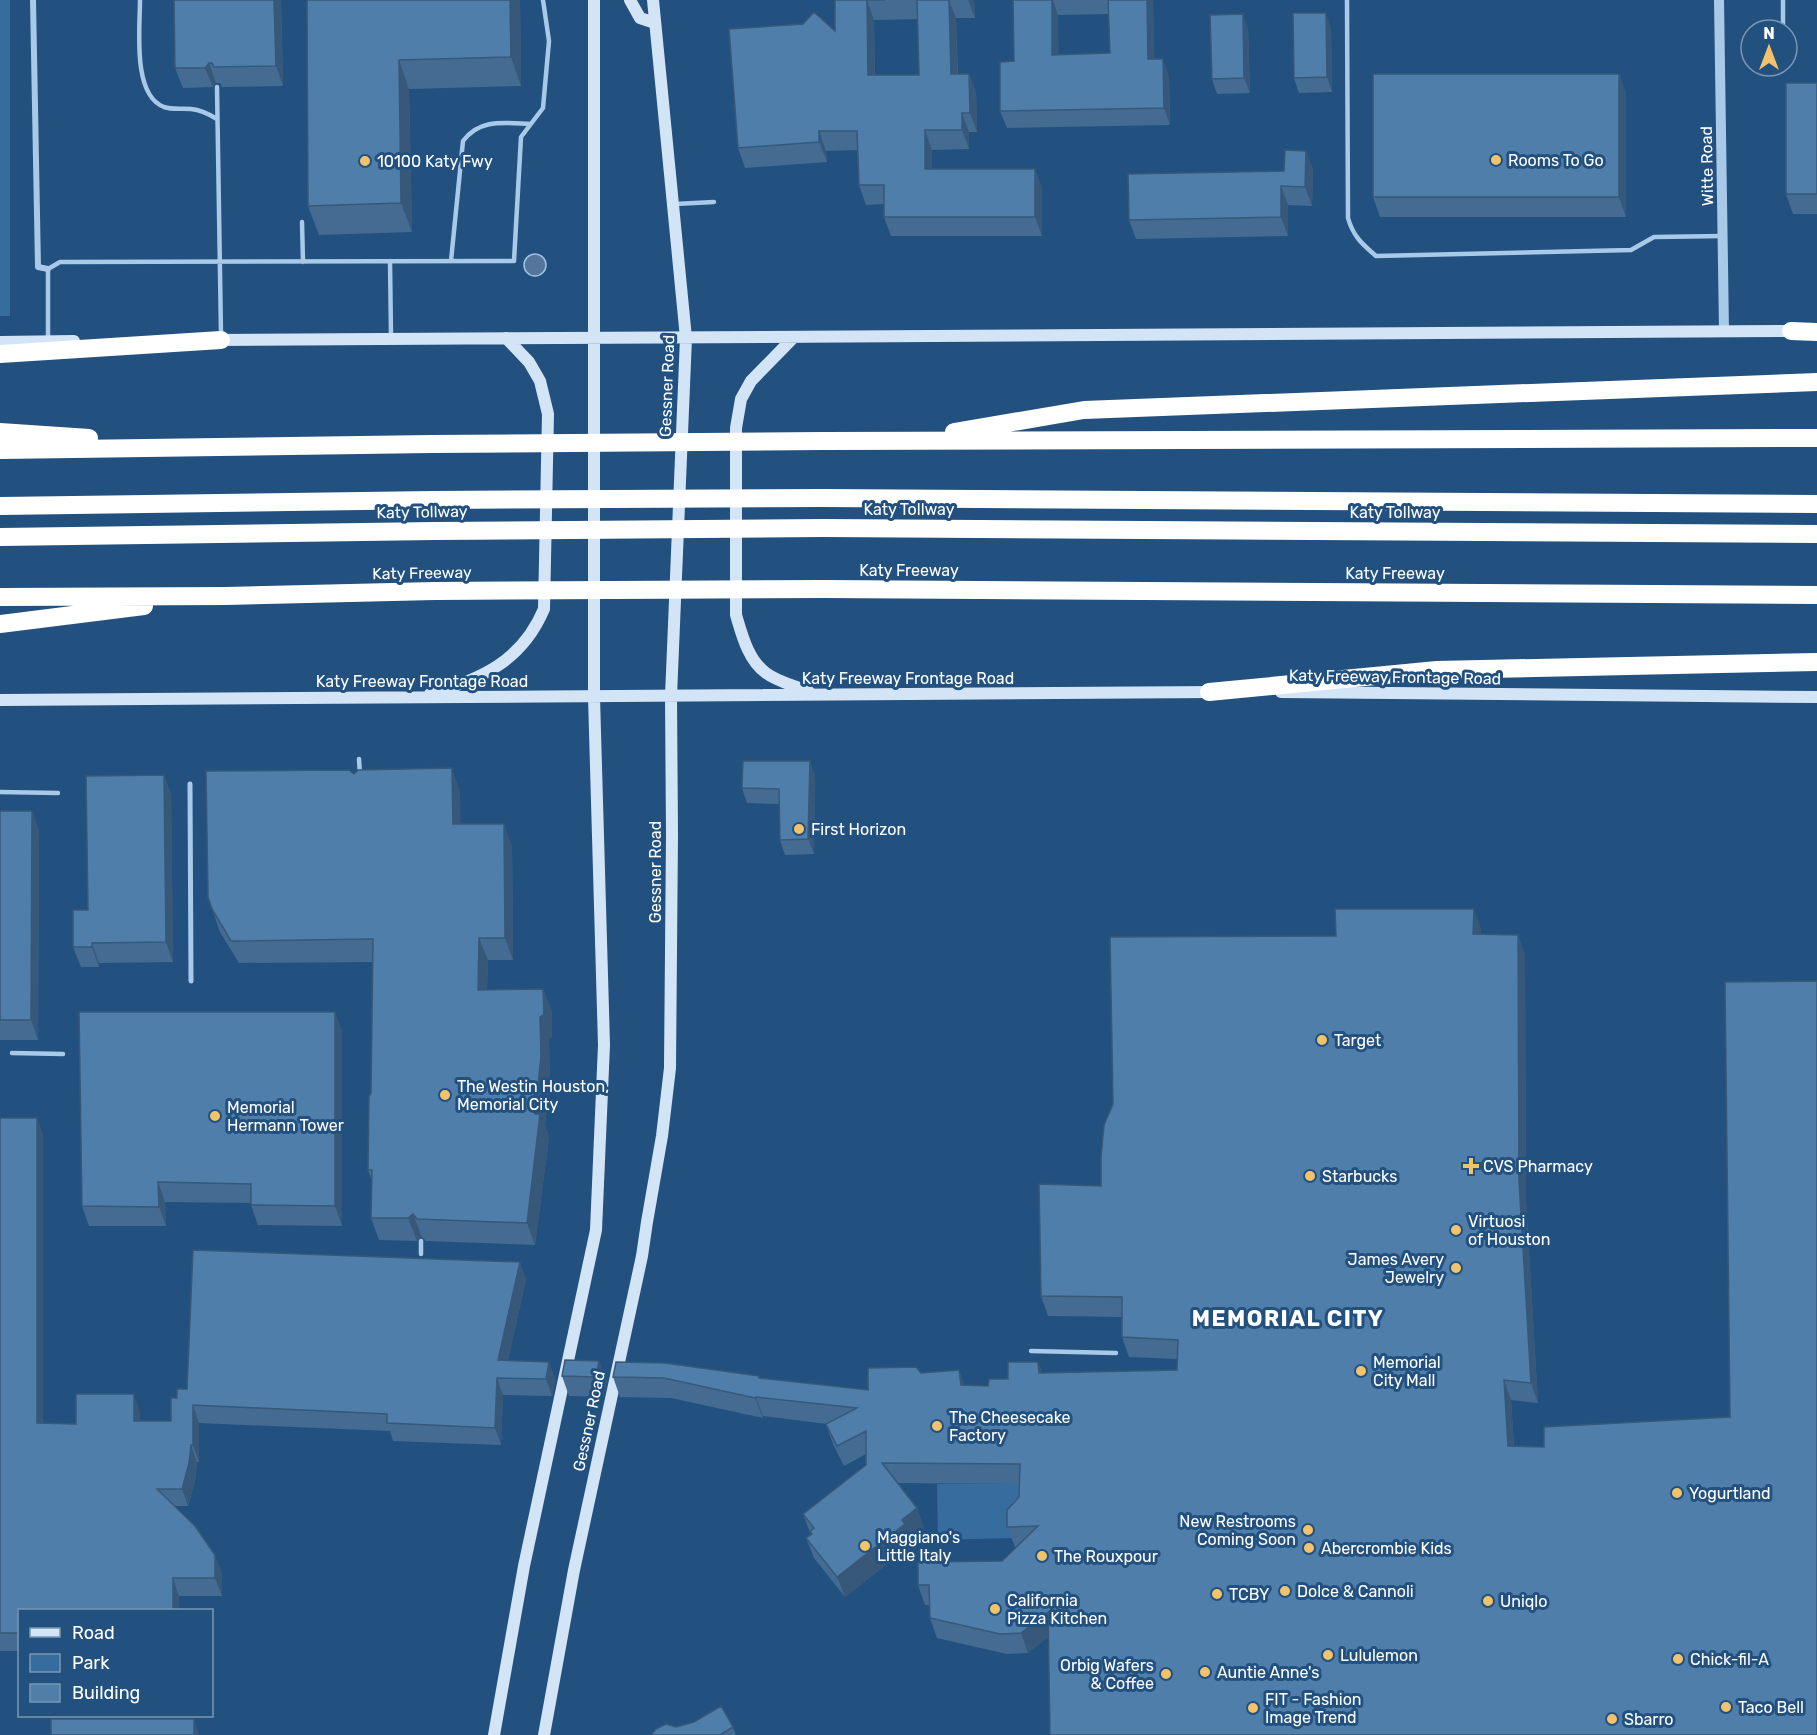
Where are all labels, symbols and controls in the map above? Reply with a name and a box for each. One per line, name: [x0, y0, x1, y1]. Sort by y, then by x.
north arrow: [1739, 18, 1799, 78]
text: N: [1763, 24, 1775, 43]
street label: Witte Road: [1697, 126, 1717, 206]
place label: Rooms To Go: [1508, 151, 1604, 170]
place label: 10100 Katy Fwy: [377, 152, 493, 171]
marker: Rooms To Go: [1489, 153, 1503, 167]
marker: 10100 Katy Fwy: [358, 154, 372, 168]
street label: Gessner Road: [656, 335, 678, 437]
street label: Katy Tollway: [863, 500, 955, 519]
street label: Katy Tollway: [376, 502, 468, 522]
street label: Katy Tollway: [1349, 503, 1441, 522]
street label: Katy Freeway: [859, 561, 959, 580]
street label: Katy Freeway: [372, 563, 472, 583]
street label: Katy Freeway: [1345, 564, 1445, 583]
street label: Katy Freeway Frontage Road: [1289, 666, 1501, 688]
street label: Katy Freeway Frontage Road: [802, 669, 1014, 688]
street label: Katy Freeway Frontage Road: [316, 672, 528, 691]
place label: First Horizon: [811, 820, 906, 839]
street label: Gessner Road: [646, 821, 665, 923]
marker: First Horizon: [792, 822, 806, 836]
place label: Target: [1334, 1031, 1381, 1050]
marker: Target: [1315, 1033, 1329, 1047]
place label: The Westin Houston, Memorial City: [457, 1077, 609, 1114]
marker: The Westin Houston, Memorial City: [438, 1088, 452, 1102]
place label: Memorial Hermann Tower: [227, 1098, 344, 1135]
marker: Memorial Hermann Tower: [208, 1109, 222, 1123]
place label: CVS Pharmacy: [1483, 1157, 1593, 1176]
marker: CVS Pharmacy: [1464, 1159, 1478, 1173]
place label: Starbucks: [1322, 1167, 1397, 1186]
marker: Starbucks: [1303, 1169, 1317, 1183]
place label: Virtuosi of Houston: [1468, 1212, 1550, 1249]
marker: Virtuosi of Houston: [1449, 1223, 1463, 1237]
place label: James Avery Jewelry: [1348, 1250, 1444, 1287]
marker: James Avery Jewelry: [1449, 1261, 1463, 1275]
district label: MEMORIAL CITY: [1192, 1305, 1384, 1332]
place label: Memorial City Mall: [1373, 1353, 1441, 1390]
marker: Memorial City Mall: [1354, 1364, 1368, 1378]
street label: Gessner Road: [569, 1369, 609, 1473]
place label: The Cheesecake Factory: [949, 1408, 1071, 1445]
marker: The Cheesecake Factory: [930, 1419, 944, 1433]
place label: Yogurtland: [1689, 1484, 1771, 1503]
marker: Yogurtland: [1670, 1486, 1684, 1500]
place label: New Restrooms Coming Soon: [1179, 1512, 1296, 1549]
marker: New Restrooms Coming Soon: [1301, 1523, 1315, 1537]
place label: Maggiano's Little Italy: [877, 1528, 960, 1565]
marker: Maggiano's Little Italy: [858, 1539, 872, 1553]
place label: Abercrombie Kids: [1321, 1539, 1452, 1558]
marker: Abercrombie Kids: [1302, 1541, 1316, 1555]
place label: The Rouxpour: [1054, 1547, 1158, 1566]
marker: The Rouxpour: [1035, 1549, 1049, 1563]
place label: Dolce & Cannoli: [1297, 1582, 1414, 1601]
marker: Dolce & Cannoli: [1278, 1584, 1292, 1598]
place label: TCBY: [1229, 1585, 1269, 1604]
marker: TCBY: [1210, 1587, 1224, 1601]
place label: California Pizza Kitchen: [1007, 1591, 1107, 1628]
place label: Uniqlo: [1500, 1592, 1547, 1611]
marker: Uniqlo: [1481, 1594, 1495, 1608]
marker: California Pizza Kitchen: [988, 1602, 1002, 1616]
legend: [18, 1609, 213, 1717]
text: Road: [72, 1622, 115, 1644]
place label: Lululemon: [1340, 1646, 1418, 1665]
marker: Lululemon: [1321, 1648, 1335, 1662]
place label: Chick-fil-A: [1690, 1650, 1769, 1669]
text: Park: [72, 1652, 110, 1674]
marker: Chick-fil-A: [1671, 1652, 1685, 1666]
place label: Orbig Wafers & Coffee: [1060, 1656, 1154, 1693]
place label: Auntie Anne's: [1217, 1663, 1319, 1682]
marker: Auntie Anne's: [1198, 1665, 1212, 1679]
marker: Orbig Wafers & Coffee: [1159, 1667, 1173, 1681]
text: Building: [72, 1682, 140, 1704]
place label: FIT - Fashion Image Trend: [1265, 1690, 1362, 1727]
place label: Taco Bell: [1738, 1698, 1804, 1717]
marker: Taco Bell: [1719, 1700, 1733, 1714]
marker: FIT - Fashion Image Trend: [1246, 1701, 1260, 1715]
place label: Sbarro: [1624, 1710, 1674, 1729]
marker: Sbarro: [1605, 1712, 1619, 1726]

